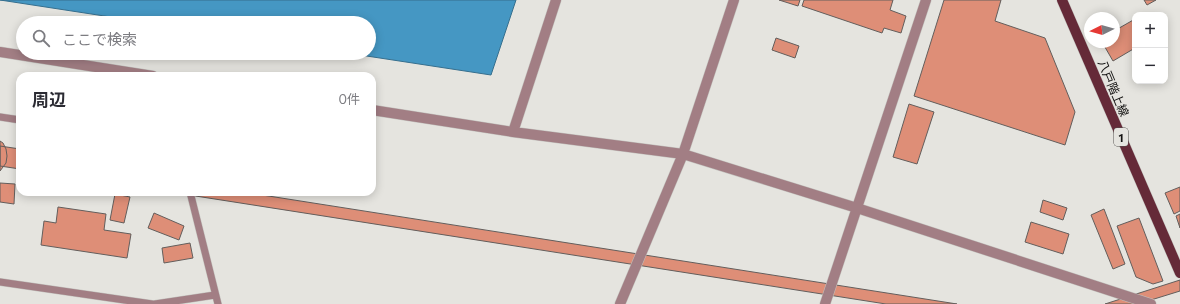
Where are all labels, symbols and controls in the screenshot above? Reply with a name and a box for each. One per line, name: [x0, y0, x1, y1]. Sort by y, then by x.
north arrow: [1084, 12, 1120, 48]
map controls: [1132, 12, 1168, 84]
button: +: [1132, 12, 1168, 48]
search box: [16, 16, 376, 60]
icon: search: [30, 27, 52, 49]
text: ここで検索: [62, 30, 137, 48]
button: −: [1132, 48, 1168, 84]
street label: 八戸階上線: [1096, 58, 1132, 118]
text: 周辺: [32, 89, 66, 110]
text: 0件: [339, 91, 360, 107]
road number: 1: [1114, 128, 1128, 146]

